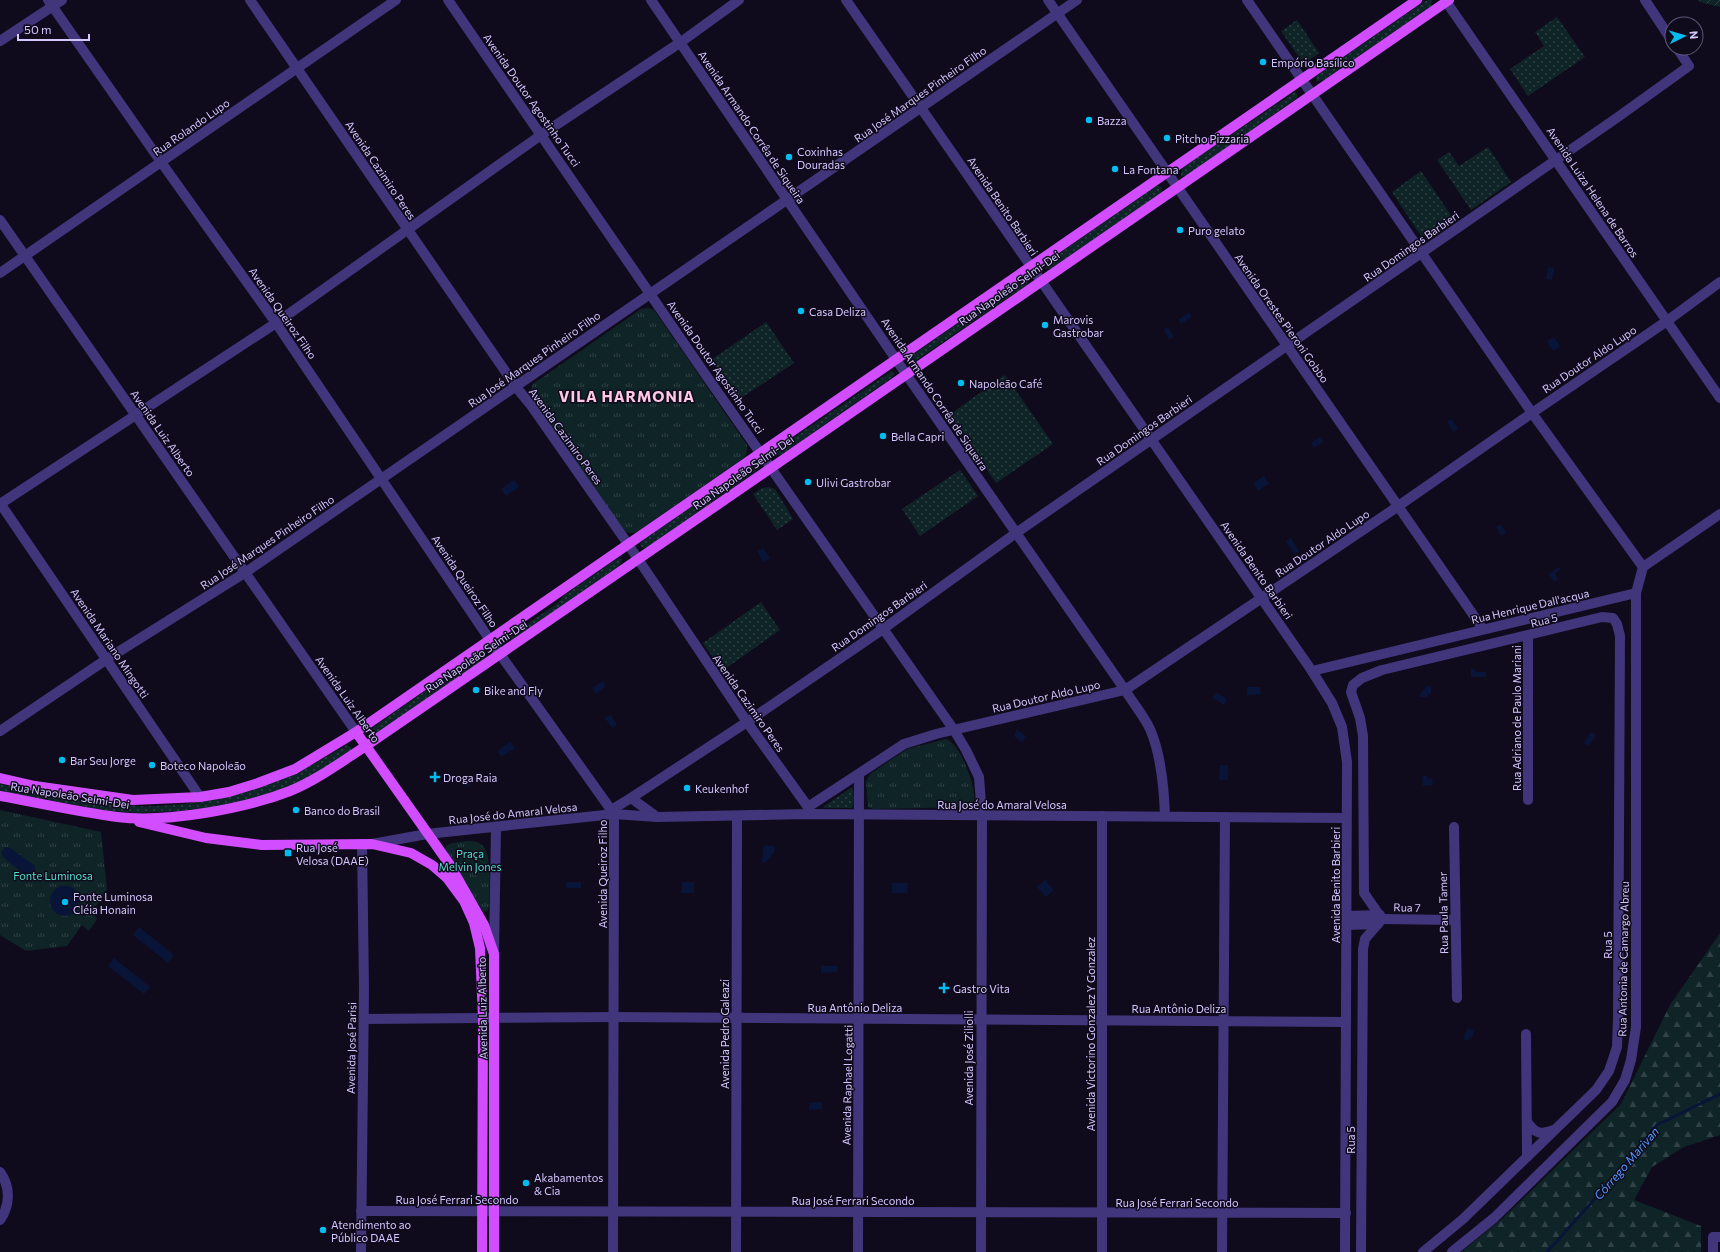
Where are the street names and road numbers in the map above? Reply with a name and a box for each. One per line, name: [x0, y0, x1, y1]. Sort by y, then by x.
street label: Avenida Doutor Agostinho Tucci: [481, 31, 583, 169]
street label: Rua José Marques Pinheiro Filho: [851, 43, 990, 146]
street label: Avenida Armando Corrêa de Siqueira: [696, 48, 808, 206]
street label: Rua Rolando Lupo: [150, 96, 232, 158]
street label: Avenida Cazimiro Peres: [343, 118, 419, 222]
street label: Avenida Luiza Helena de Barros: [1544, 124, 1642, 260]
street label: Avenida Benito Barbieri: [965, 154, 1041, 258]
street label: Rua Domingos Barbieri: [1361, 208, 1461, 284]
street label: Rua Napoleão Selmi-Dei: [956, 248, 1062, 328]
street label: Avenida Orestes Pieroni Gobbo: [1232, 251, 1332, 385]
street label: Avenida Queiroz Filho: [247, 265, 320, 362]
street label: Avenida Doutor Agostinho Tucci: [665, 298, 767, 436]
street label: Rua José Marques Pinheiro Filho: [465, 308, 604, 411]
street label: Avenida Armando Corrêa de Siqueira: [879, 315, 991, 473]
street label: Rua Doutor Aldo Lupo: [1540, 322, 1639, 395]
street label: Avenida Cazimiro Peres: [527, 385, 605, 487]
street label: Avenida Luiz Alberto: [128, 387, 198, 479]
street label: Rua Domingos Barbieri: [1094, 392, 1194, 468]
street label: Rua Napoleão Selmi-Dei: [690, 432, 796, 512]
street label: Rua José Marques Pinheiro Filho: [198, 492, 337, 593]
street label: Rua Doutor Aldo Lupo: [1273, 506, 1372, 579]
street label: Avenida Benito Barbieri: [1218, 519, 1296, 622]
street label: Avenida Queiroz Filho: [429, 532, 501, 630]
street label: Rua Domingos Barbieri: [829, 578, 929, 654]
street label: Avenida Mariano Mingotti: [68, 586, 152, 701]
street label: Rua Henrique Dall'acqua: [1470, 586, 1590, 626]
street label: Rua 5: [1529, 610, 1559, 630]
street label: Rua Napoleão Selmi-Dei: [423, 617, 530, 695]
street label: Rua Adriano de Paulo Mariani: [1510, 645, 1523, 791]
street label: Avenida Cazimiro Peres: [710, 652, 788, 754]
street label: Avenida Luiz Alberto: [313, 653, 383, 745]
street label: Rua Doutor Aldo Lupo: [991, 677, 1102, 715]
street label: Rua Napoleão Selmi-Dei: [10, 779, 131, 811]
street label: Rua José do Amaral Velosa: [937, 798, 1067, 812]
street label: Rua José do Amaral Velosa: [448, 800, 578, 827]
street label: Avenida Queiroz Filho: [596, 819, 609, 928]
street label: Avenida Benito Barbieri: [1329, 827, 1342, 943]
street label: Rua Paula Tamer: [1436, 871, 1450, 954]
street label: Rua Antonia de Camargo Abreu: [1615, 881, 1631, 1037]
street label: Rua 7: [1393, 900, 1421, 914]
street label: Rua 5: [1601, 931, 1614, 959]
street label: Avenida Victorino Gonzalez Y Gonzalez: [1084, 936, 1097, 1131]
street label: Avenida Luiz Alberto: [475, 956, 489, 1059]
street label: Avenida Pedro Galeazi: [718, 979, 731, 1089]
street label: Rua Antônio Deliza: [808, 1001, 902, 1014]
street label: Avenida José Parisi: [344, 1002, 359, 1094]
street label: Rua Antônio Deliza: [1132, 1002, 1226, 1015]
street label: Avenida José Ziliolli: [962, 1010, 976, 1106]
street label: Avenida Raphael Logatti: [839, 1024, 855, 1145]
street label: Rua 5: [1344, 1126, 1357, 1154]
street label: Rua José Ferrari Secondo: [395, 1193, 519, 1207]
street label: Rua José Ferrari Secondo: [791, 1194, 915, 1208]
street label: Rua José Ferrari Secondo: [1115, 1196, 1239, 1210]

